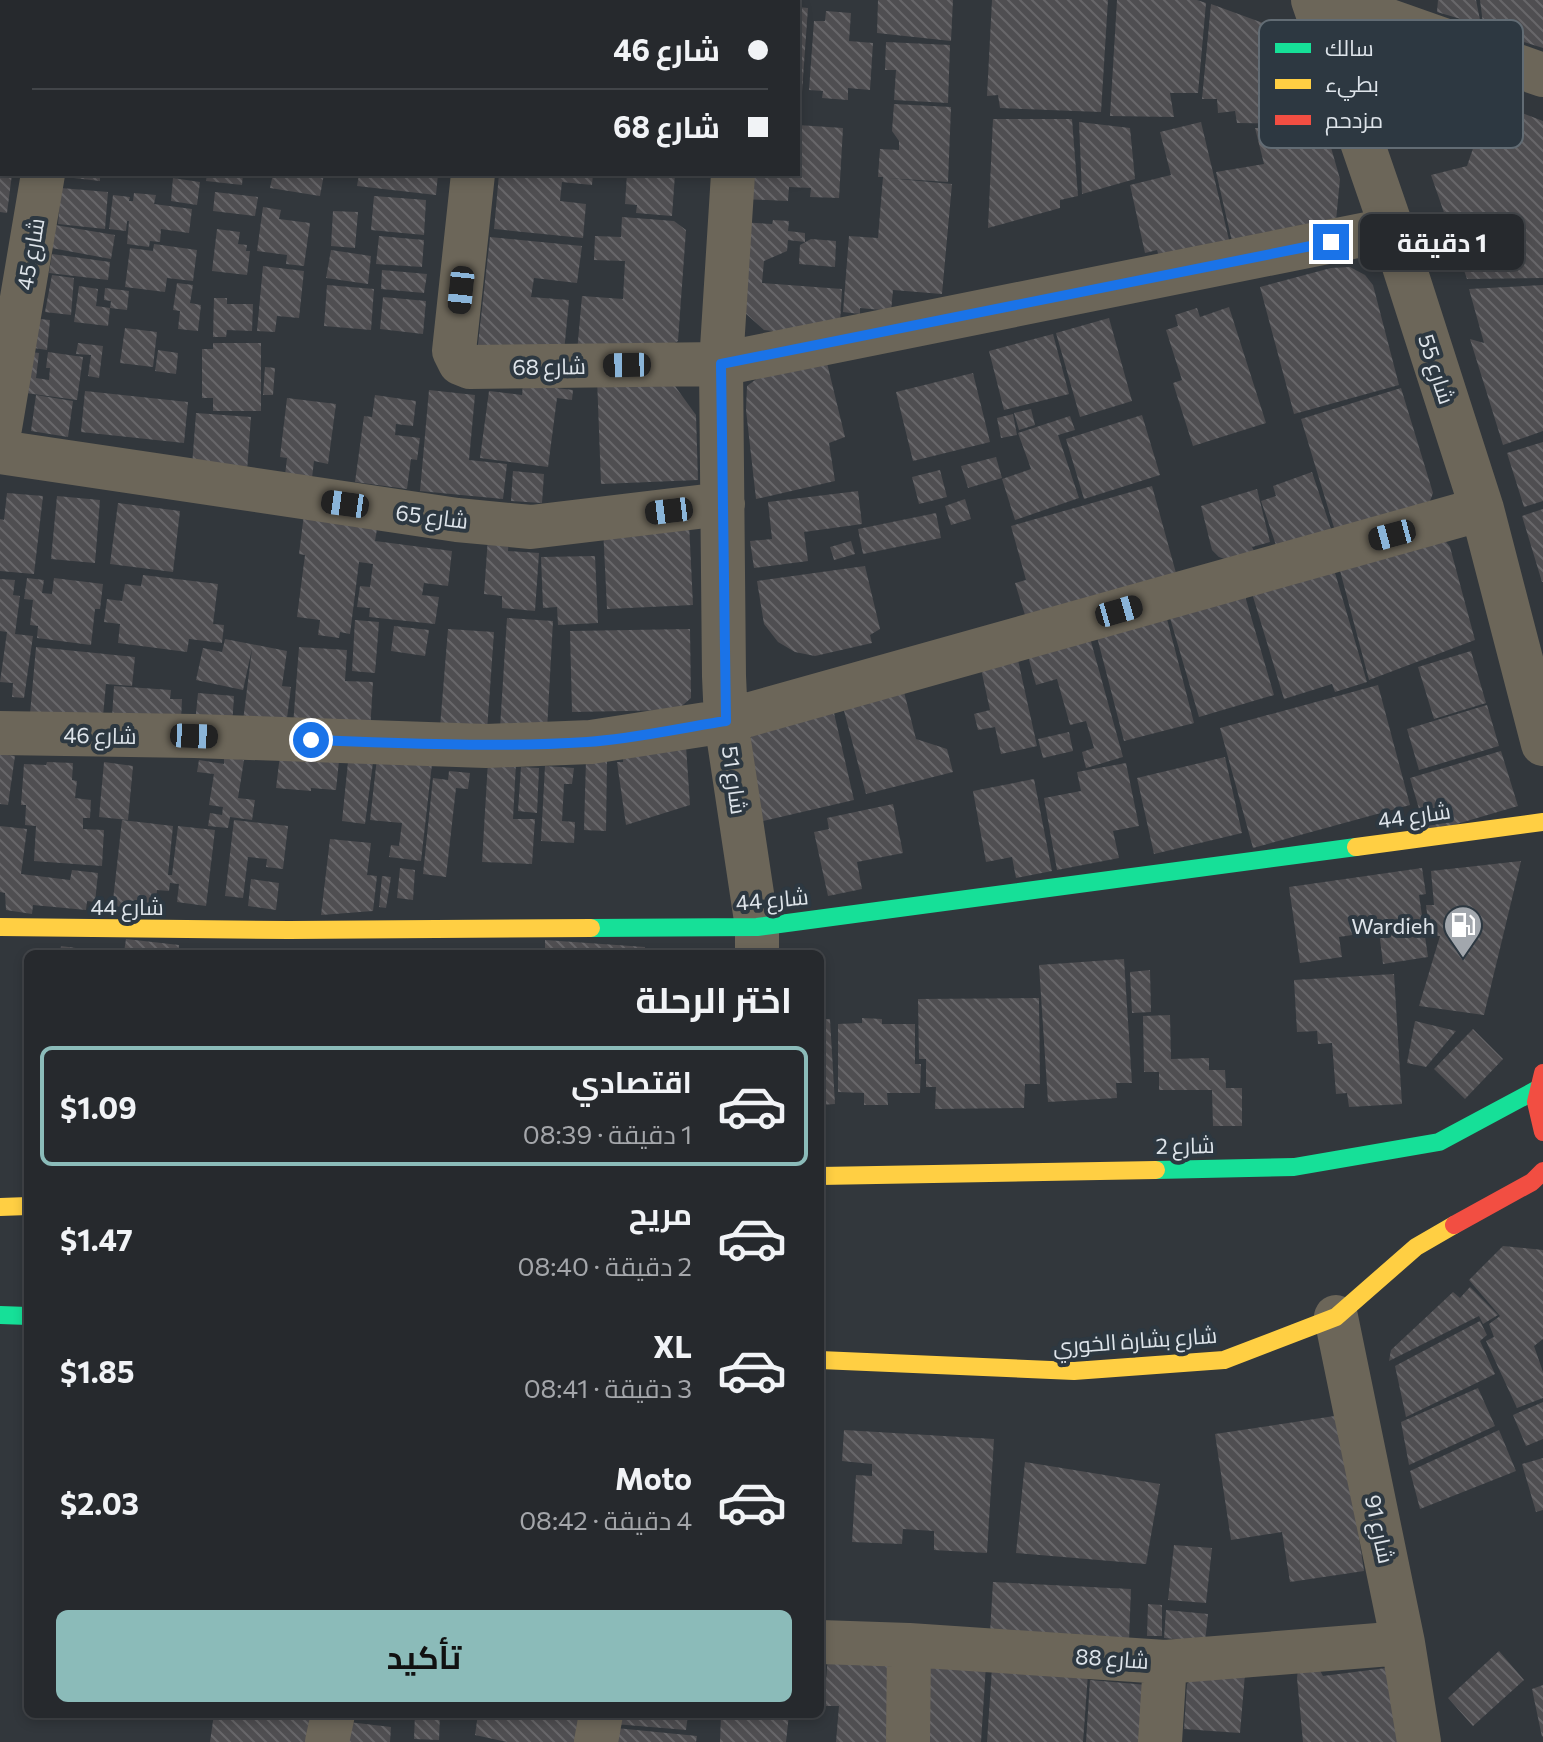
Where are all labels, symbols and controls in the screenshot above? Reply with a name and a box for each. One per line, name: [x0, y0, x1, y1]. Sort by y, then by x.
legend: [1259, 20, 1523, 148]
text: شارع 46: [613, 30, 720, 67]
text: سالك: [1325, 34, 1374, 61]
text: بطيء: [1325, 70, 1379, 101]
text: مزدحم: [1325, 106, 1383, 136]
text: شارع 68: [613, 107, 720, 144]
callout: 1 دقيقة: [1359, 214, 1523, 270]
street label: شارع 45: [10, 216, 52, 292]
route end: [1313, 224, 1349, 260]
text: 1 دقيقة: [1397, 226, 1487, 257]
car: [447, 265, 475, 315]
street label: شارع 55: [1411, 331, 1461, 408]
street label: شارع 68: [512, 352, 586, 382]
car: [603, 353, 651, 377]
car: [320, 489, 370, 519]
car: [644, 496, 694, 526]
street label: شارع 65: [394, 498, 470, 536]
car: [1366, 517, 1418, 553]
car: [1093, 593, 1145, 629]
street label: شارع 46: [63, 721, 137, 751]
route start: [293, 722, 329, 758]
car: [170, 723, 218, 749]
street label: شارع 51: [715, 744, 753, 816]
street label: شارع 44: [1376, 797, 1452, 835]
street label: شارع 44: [734, 882, 810, 918]
street label: شارع 44: [90, 893, 164, 922]
fuel station icon: Wardieh: [1442, 904, 1484, 959]
place label: Wardieh: [1351, 912, 1435, 939]
text: اختر الرحلة: [636, 976, 792, 1020]
text: اقتصادي: [571, 1062, 692, 1099]
icon: car: [716, 1070, 788, 1142]
text: $1.09: [60, 1088, 137, 1125]
text: 1 دقيقة · 08:39: [523, 1118, 692, 1149]
street label: شارع 2: [1155, 1131, 1215, 1161]
text: مريح: [629, 1194, 692, 1231]
icon: car: [716, 1202, 788, 1274]
text: $1.47: [60, 1220, 133, 1257]
text: 2 دقيقة · 08:40: [517, 1250, 692, 1281]
street label: شارع بشارة الخوري: [1052, 1321, 1218, 1363]
text: XL: [653, 1327, 692, 1364]
icon: car: [716, 1334, 788, 1406]
text: $1.85: [60, 1352, 134, 1389]
text: 3 دقيقة · 08:41: [524, 1372, 692, 1403]
text: Moto: [615, 1459, 692, 1496]
icon: car: [716, 1466, 788, 1538]
text: $2.03: [60, 1484, 139, 1521]
street label: شارع 91: [1358, 1492, 1400, 1566]
text: 4 دقيقة · 08:42: [519, 1504, 692, 1535]
button: تأكيد: [56, 1610, 792, 1702]
street label: شارع 88: [1074, 1642, 1150, 1676]

